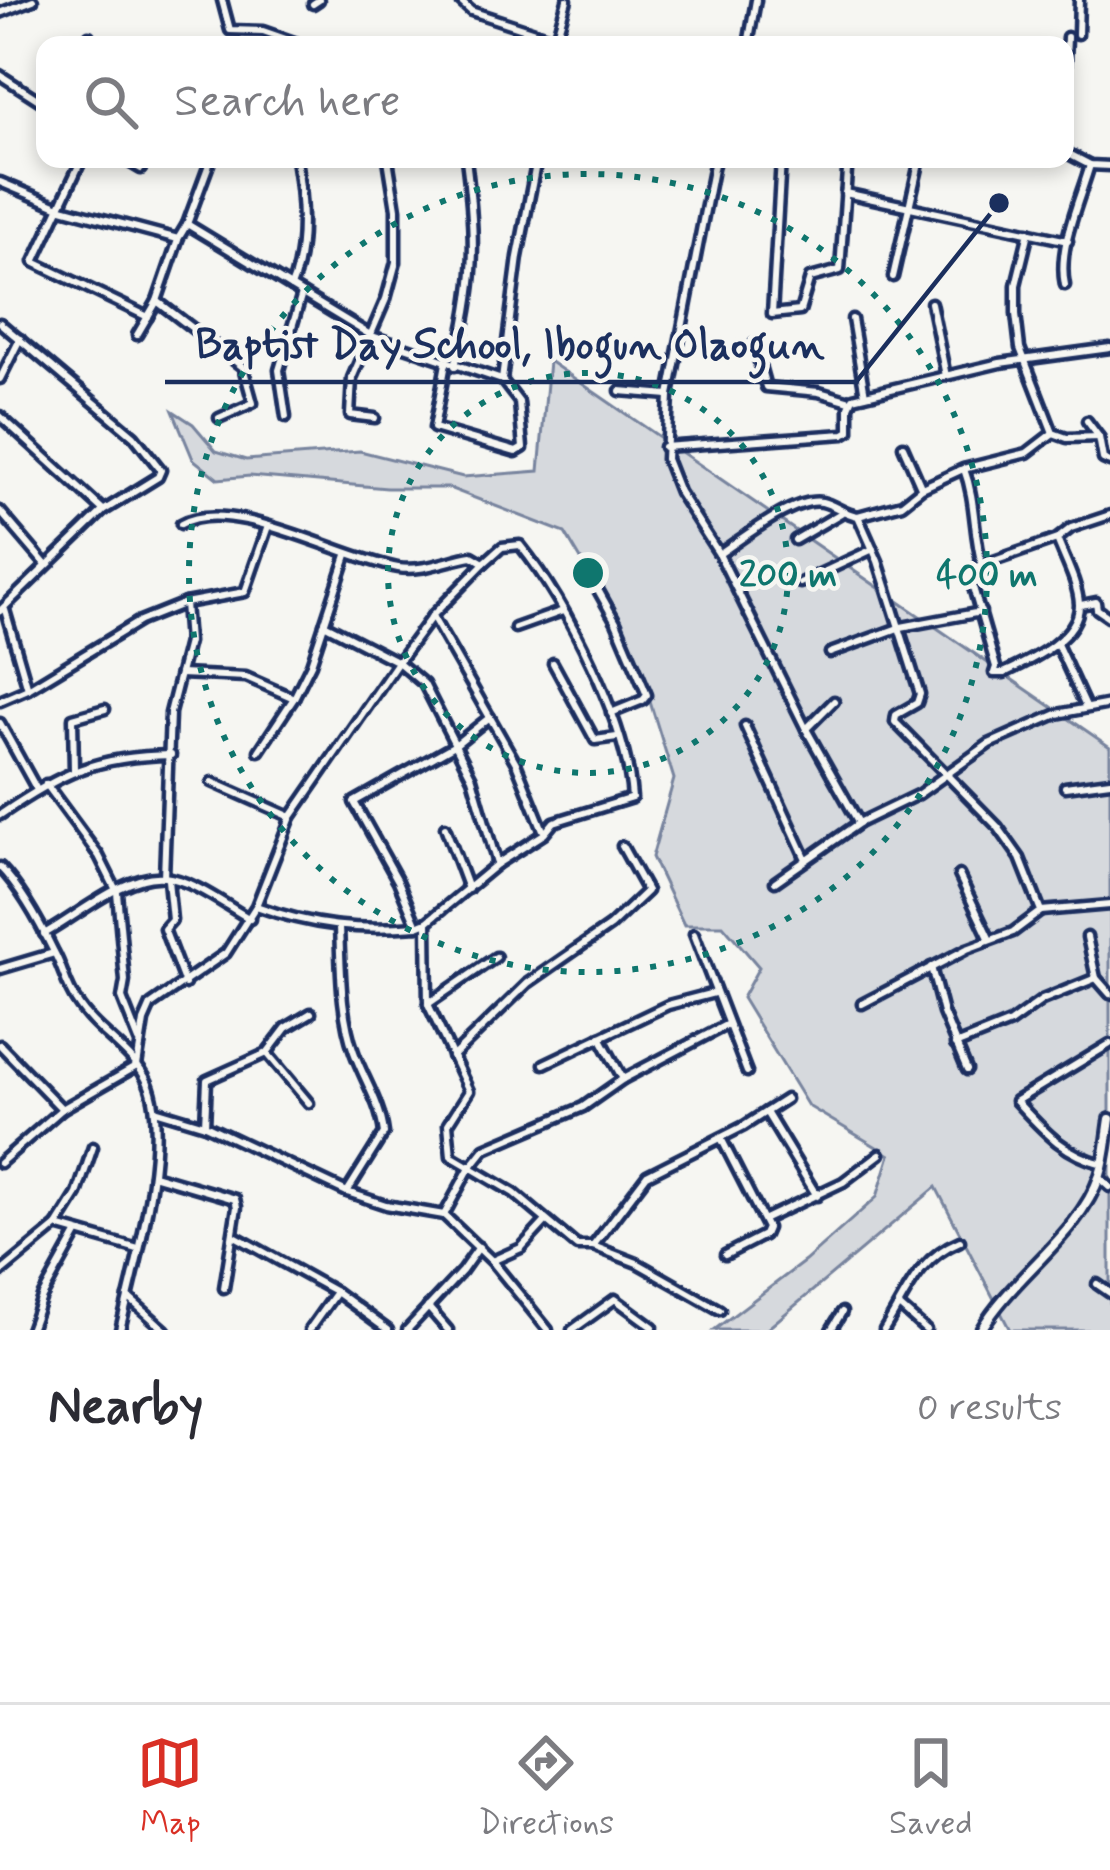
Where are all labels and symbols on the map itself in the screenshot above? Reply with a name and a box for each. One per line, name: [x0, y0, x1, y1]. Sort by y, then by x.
callout: Baptist Day School, Ibogun Olaogun: [165, 304, 856, 382]
text: Baptist Day School, Ibogun Olaogun: [196, 319, 824, 379]
centre of rings: [567, 552, 609, 594]
text: 200 m: [739, 553, 837, 600]
text: 400 m: [936, 553, 1038, 600]

